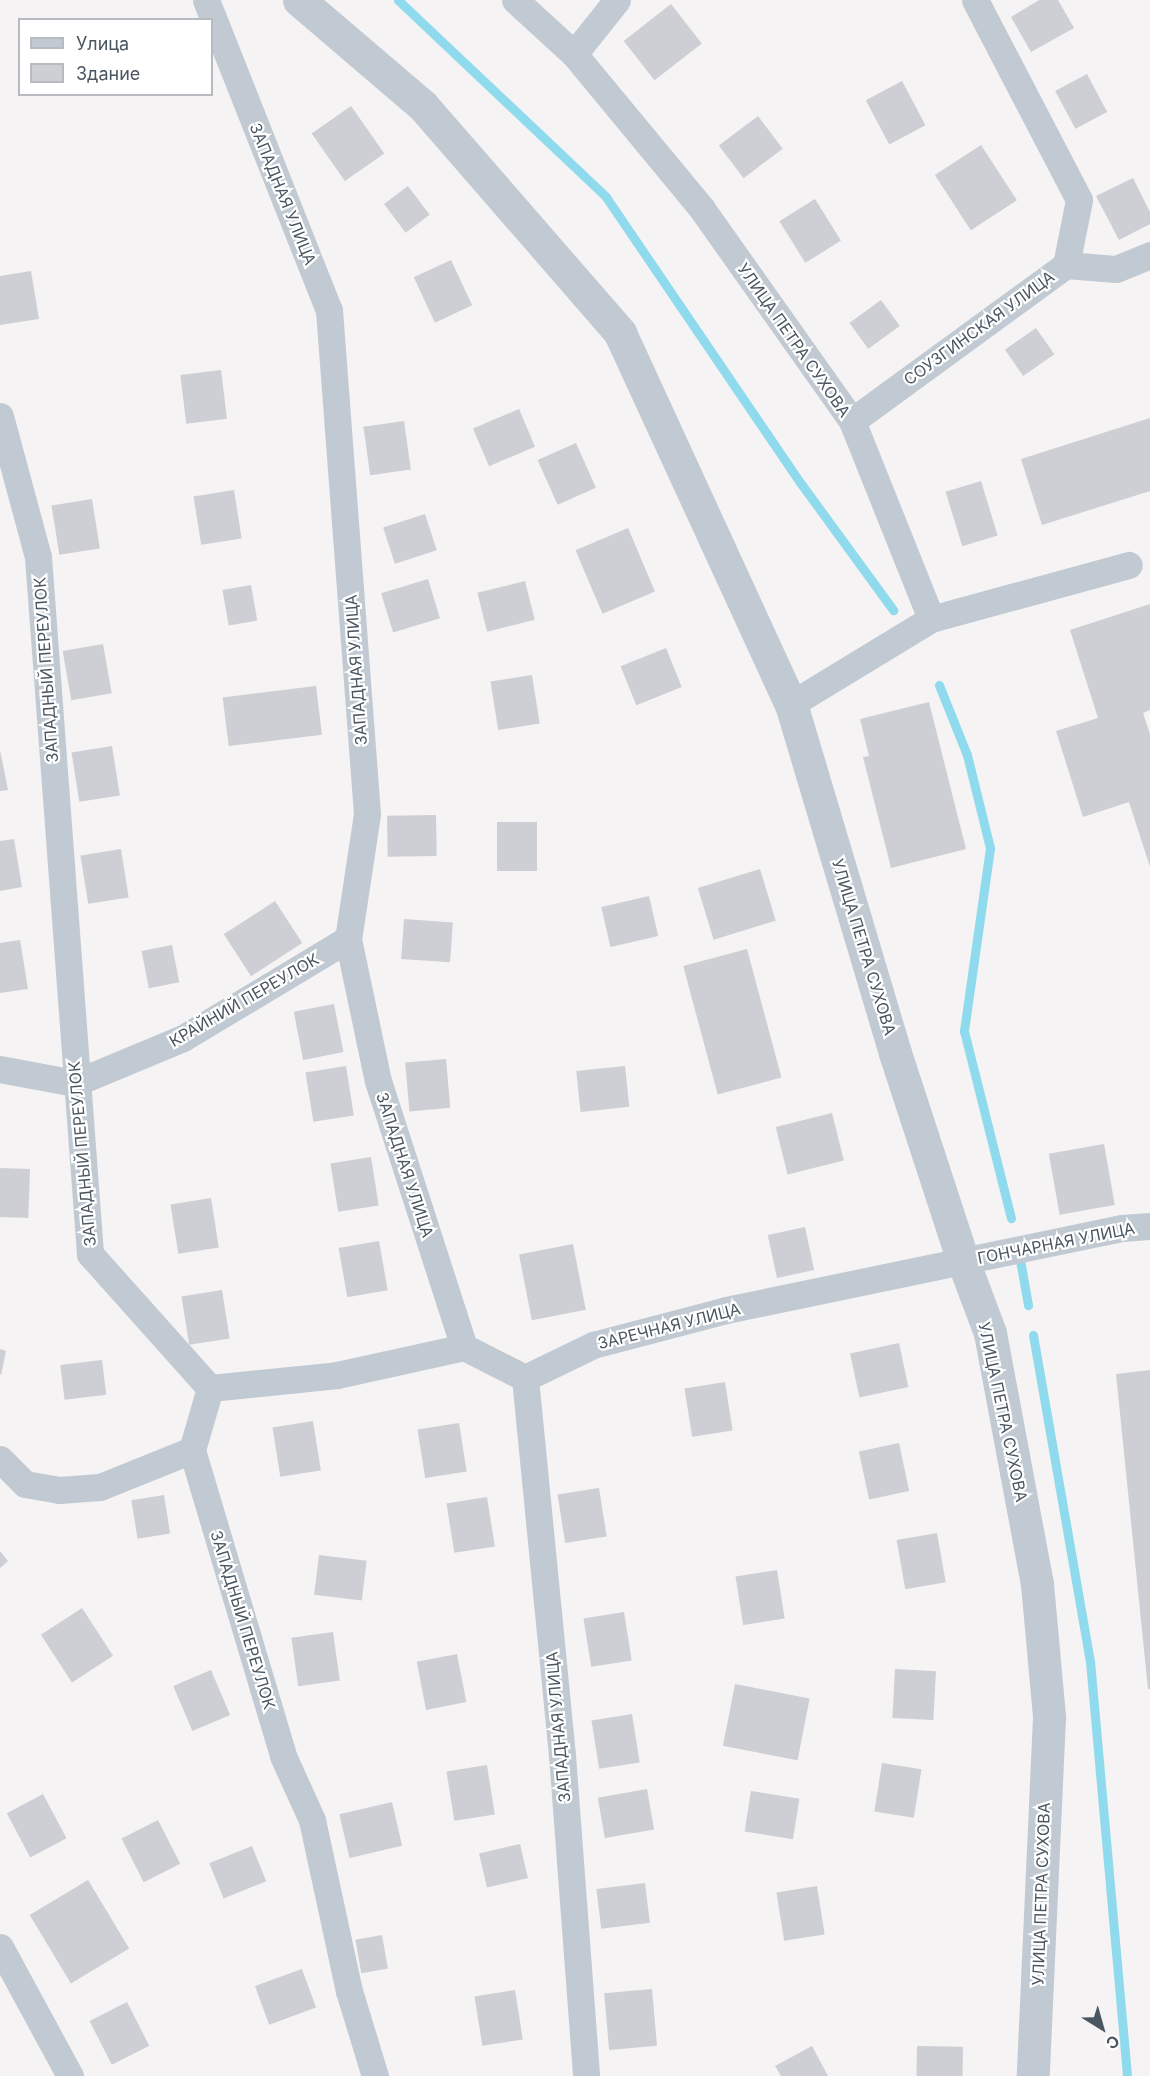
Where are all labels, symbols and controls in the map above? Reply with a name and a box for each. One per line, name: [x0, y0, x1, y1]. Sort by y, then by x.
legend: [18, 18, 213, 96]
text: Улица: [76, 33, 129, 54]
text: Здание: [76, 63, 140, 84]
street label: ЗАПАДНАЯ УЛИЦА: [246, 120, 320, 268]
street label: УЛИЦА ПЕТРА СУХОВА: [734, 259, 854, 421]
street label: СОУЗГИНСКАЯ УЛИЦА: [900, 267, 1058, 389]
street label: ЗАПАДНЫЙ ПЕРЕУЛОК: [30, 577, 62, 763]
street label: ЗАПАДНАЯ УЛИЦА: [341, 594, 371, 746]
street label: УЛИЦА ПЕТРА СУХОВА: [828, 856, 900, 1038]
street label: КРАЙНИЙ ПЕРЕУЛОК: [166, 949, 322, 1051]
street label: ЗАПАДНЫЙ ПЕРЕУЛОК: [64, 1061, 100, 1247]
street label: ЗАПАДНАЯ УЛИЦА: [372, 1090, 438, 1240]
street label: ГОНЧАРНАЯ УЛИЦА: [976, 1218, 1136, 1268]
street label: ЗАРЕЧНАЯ УЛИЦА: [596, 1299, 742, 1353]
street label: УЛИЦА ПЕТРА СУХОВА: [975, 1320, 1031, 1504]
street label: ЗАПАДНЫЙ ПЕРЕУЛОК: [207, 1528, 279, 1712]
street label: ЗАПАДНАЯ УЛИЦА: [542, 1651, 574, 1803]
street label: УЛИЦА ПЕТРА СУХОВА: [1028, 1802, 1054, 1986]
north arrow: [1072, 1998, 1132, 2058]
text: С: [1102, 2031, 1124, 2054]

